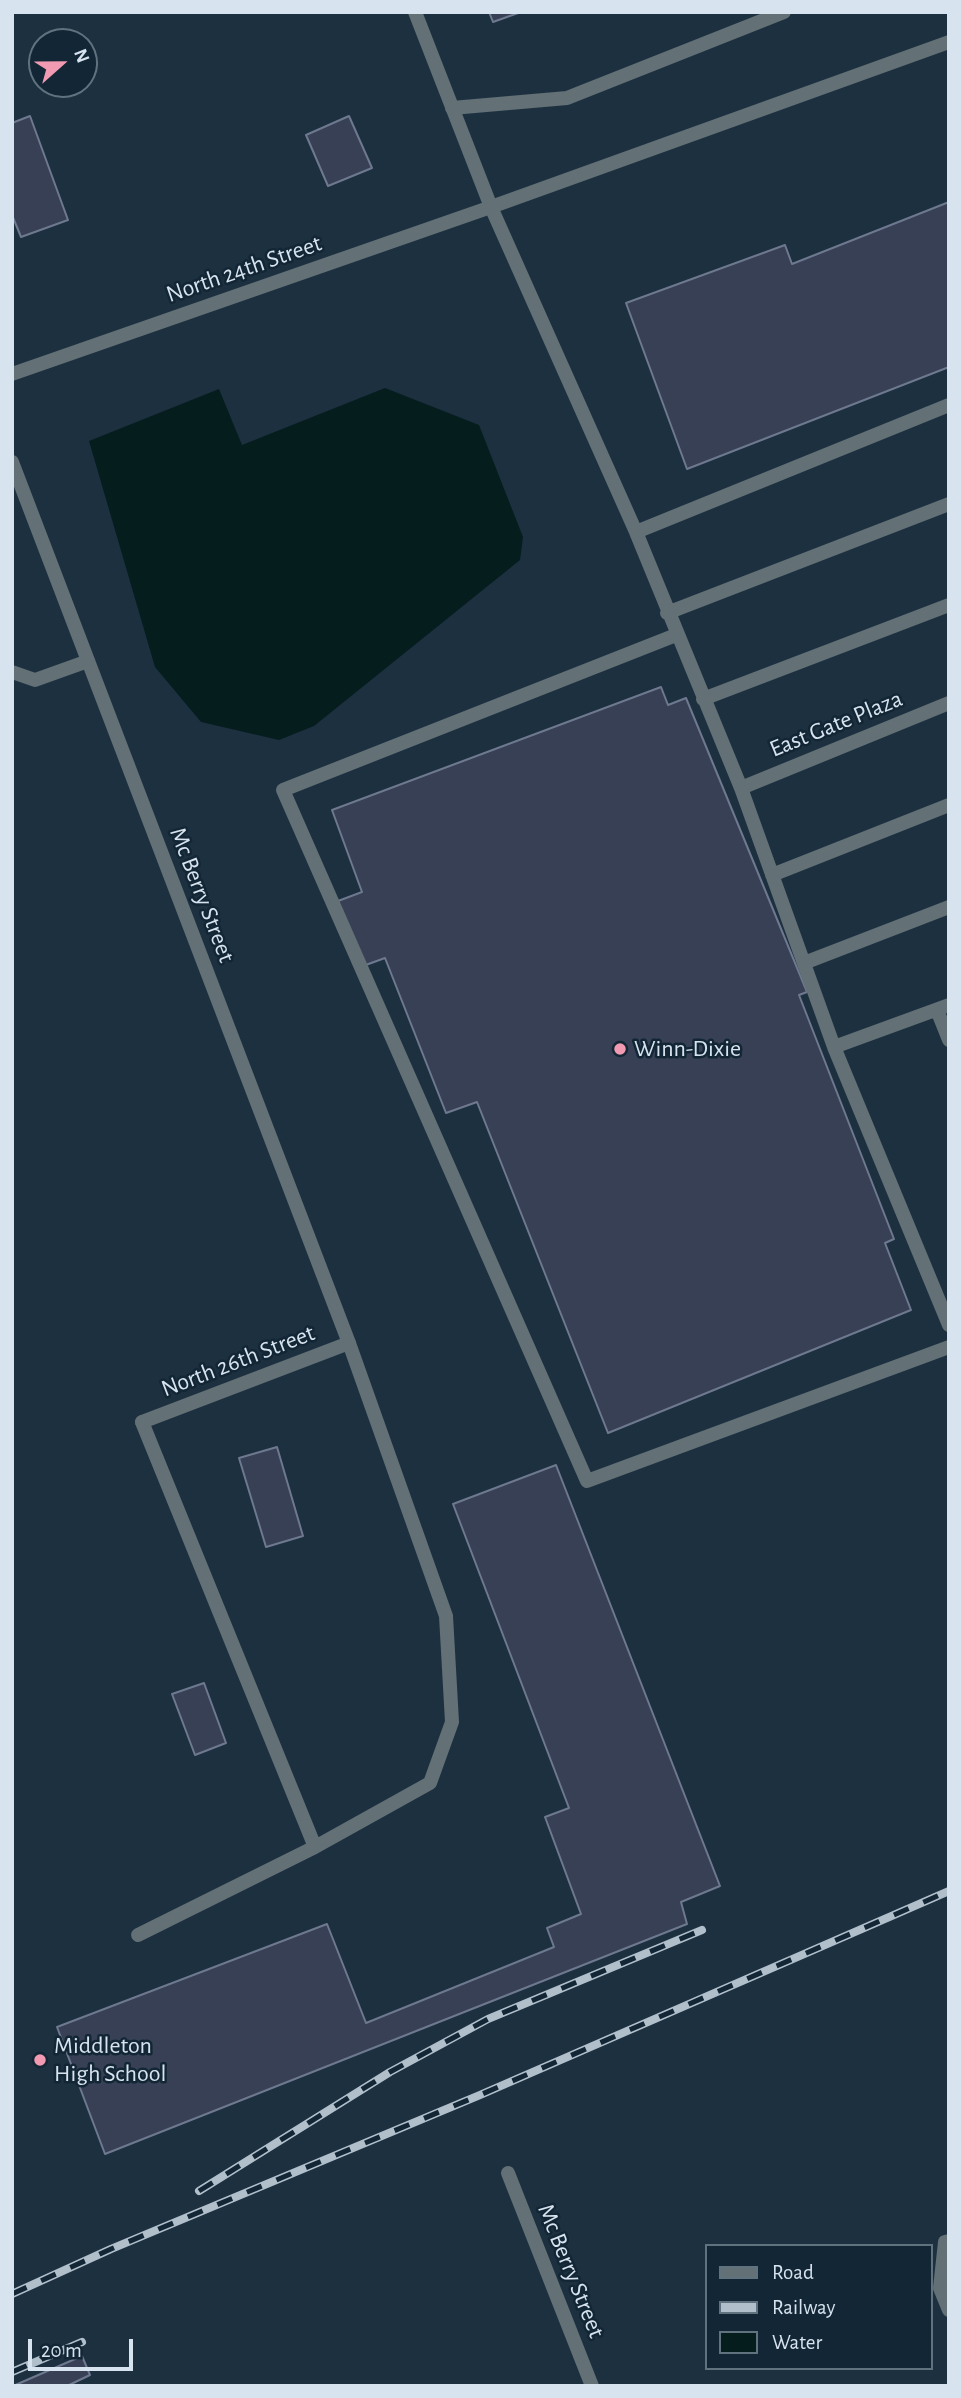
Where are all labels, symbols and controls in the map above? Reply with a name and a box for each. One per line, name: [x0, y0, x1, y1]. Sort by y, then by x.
north arrow: [28, 28, 98, 98]
text: N: [70, 46, 92, 66]
street label: North 24th Street: [163, 229, 325, 309]
street label: East Gate Plaza: [765, 684, 907, 764]
street label: Mc Berry Street: [163, 824, 241, 966]
place label: Winn-Dixie: [634, 1035, 741, 1063]
marker: Winn-Dixie: [612, 1041, 628, 1057]
street label: North 26th Street: [157, 1319, 319, 1403]
place label: Middleton High School: [54, 2032, 166, 2088]
marker: Middleton High School: [32, 2052, 48, 2068]
street label: Mc Berry Street: [531, 2200, 611, 2342]
legend: [706, 2244, 933, 2370]
text: Road: [772, 2262, 814, 2283]
text: Railway: [772, 2297, 835, 2318]
scale bar: [32, 2324, 136, 2368]
text: Water: [772, 2332, 822, 2353]
text: 20 m: [41, 2340, 82, 2361]

